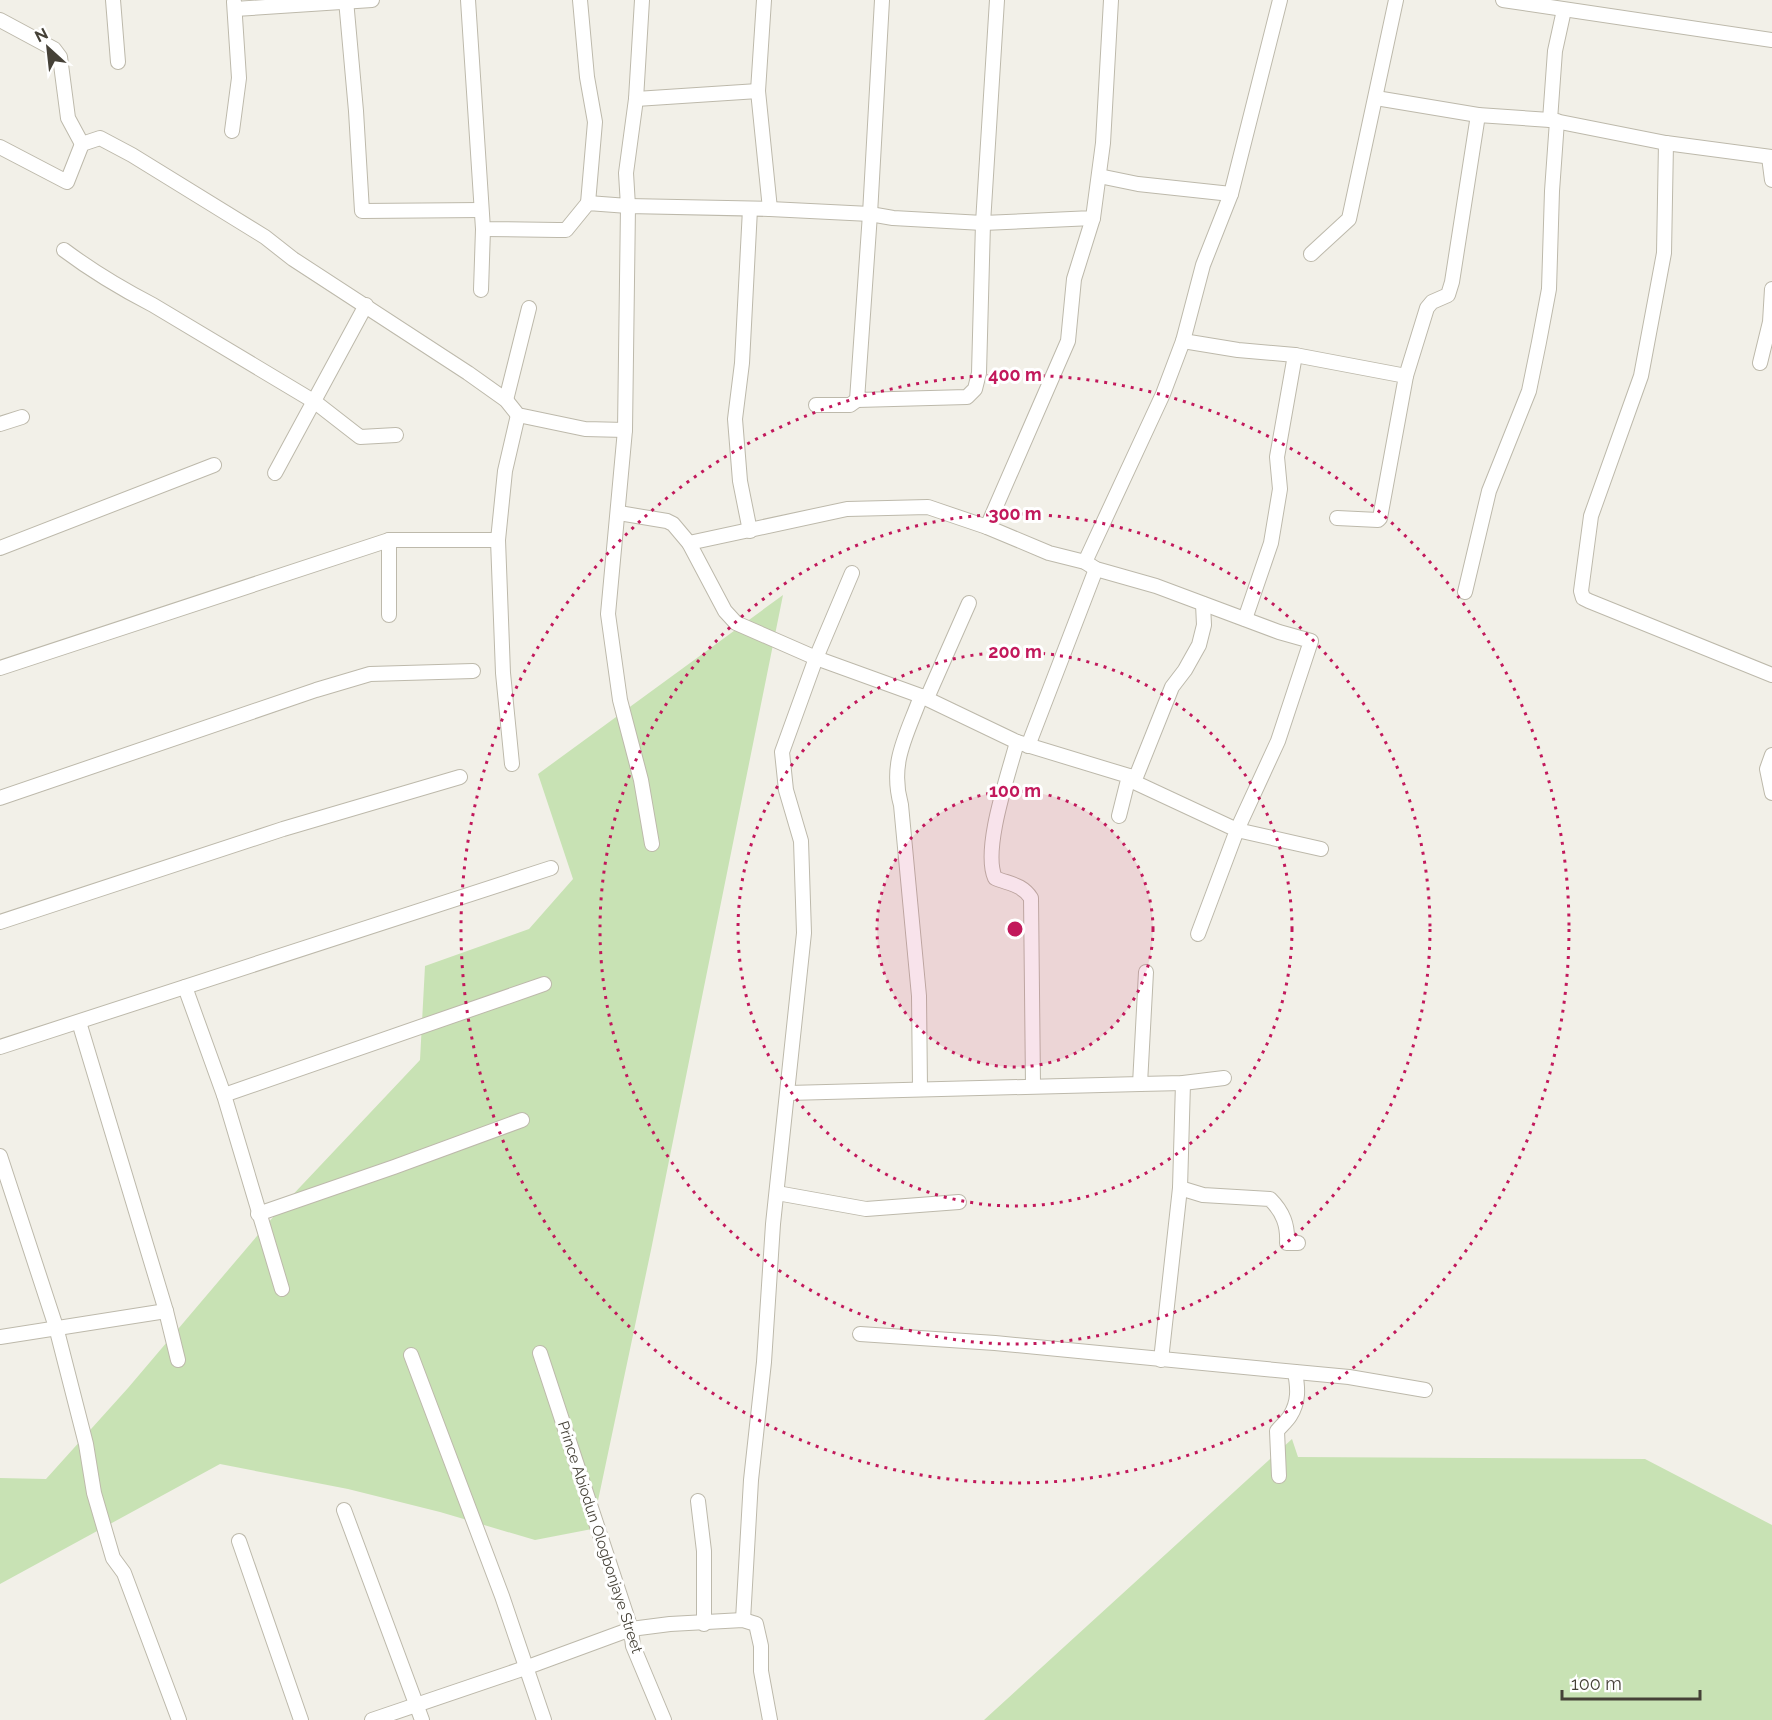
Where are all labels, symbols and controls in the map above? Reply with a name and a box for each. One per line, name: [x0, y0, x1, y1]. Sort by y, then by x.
north arrow: [18, 18, 78, 78]
text: N: [32, 24, 51, 46]
text: 400 m: [988, 364, 1042, 385]
text: 300 m: [988, 503, 1042, 524]
text: 200 m: [988, 641, 1042, 662]
text: 100 m: [989, 780, 1041, 801]
centre of rings: [1005, 919, 1025, 939]
street label: Prince Abiodun Ologbonjaye Street: [554, 1419, 646, 1655]
scale bar: [1562, 1663, 1700, 1701]
text: 100 m: [1571, 1673, 1622, 1694]

